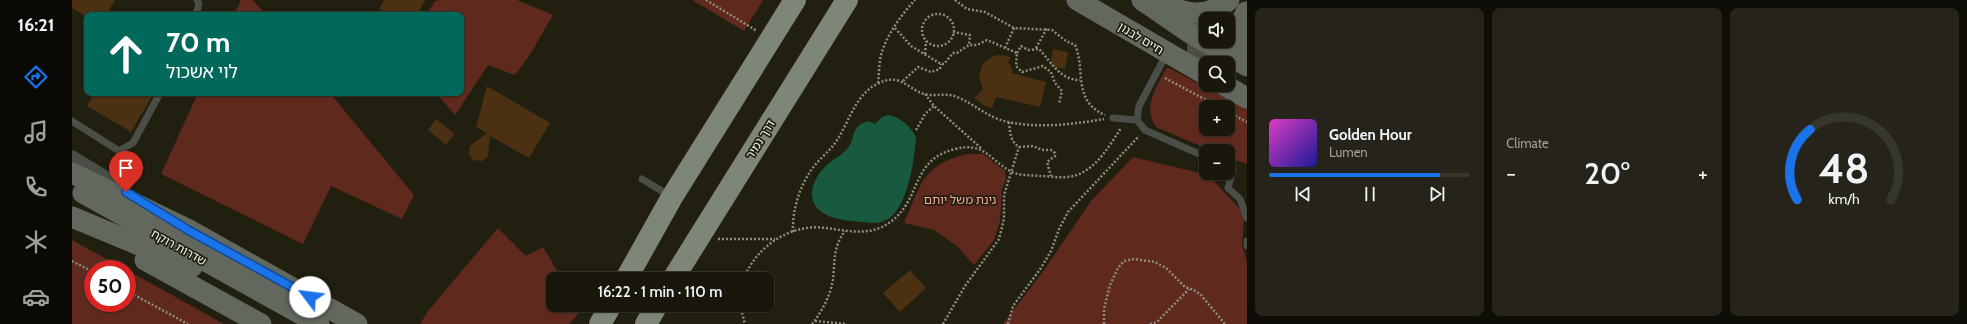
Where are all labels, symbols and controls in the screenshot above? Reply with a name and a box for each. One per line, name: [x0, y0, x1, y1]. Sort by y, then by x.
map controls: [1199, 12, 1235, 180]
button: sound: [1199, 12, 1235, 48]
text: 16:21: [18, 14, 54, 36]
street label: חיים לבנון: [1116, 19, 1166, 57]
text: 70 m: [166, 25, 230, 59]
icon: ahead: [100, 28, 152, 80]
button: search: [1199, 56, 1235, 92]
text: לוי אשכול: [166, 61, 238, 83]
icon: directions: [22, 63, 50, 91]
button: +: [1199, 100, 1235, 136]
street label: דרך נמיר: [742, 116, 778, 161]
icon: music: [22, 118, 50, 146]
text: Golden Hour: [1329, 126, 1412, 144]
text: Climate: [1506, 135, 1549, 151]
text: 48: [1819, 143, 1870, 193]
button: −: [1199, 144, 1235, 180]
text: Lumen: [1329, 144, 1368, 160]
pin: [109, 151, 143, 192]
text: 20°: [1584, 155, 1630, 192]
icon: arrive: [115, 157, 137, 179]
text: −: [1506, 160, 1516, 187]
text: +: [1698, 160, 1708, 187]
icon: phone: [22, 173, 50, 201]
icon: previous: [1292, 183, 1314, 205]
icon: pause: [1359, 183, 1381, 205]
icon: next: [1426, 183, 1448, 205]
text: km/h: [1829, 190, 1860, 208]
park label: גינת משל יותם: [924, 192, 997, 207]
street label: שדרות רוקח: [149, 226, 209, 268]
icon: climate: [22, 228, 50, 256]
speed limit sign: 50: [84, 260, 136, 312]
position arrow: [289, 276, 331, 318]
icon: car: [22, 283, 50, 311]
text: 16:22 · 1 min · 110 m: [598, 283, 722, 301]

